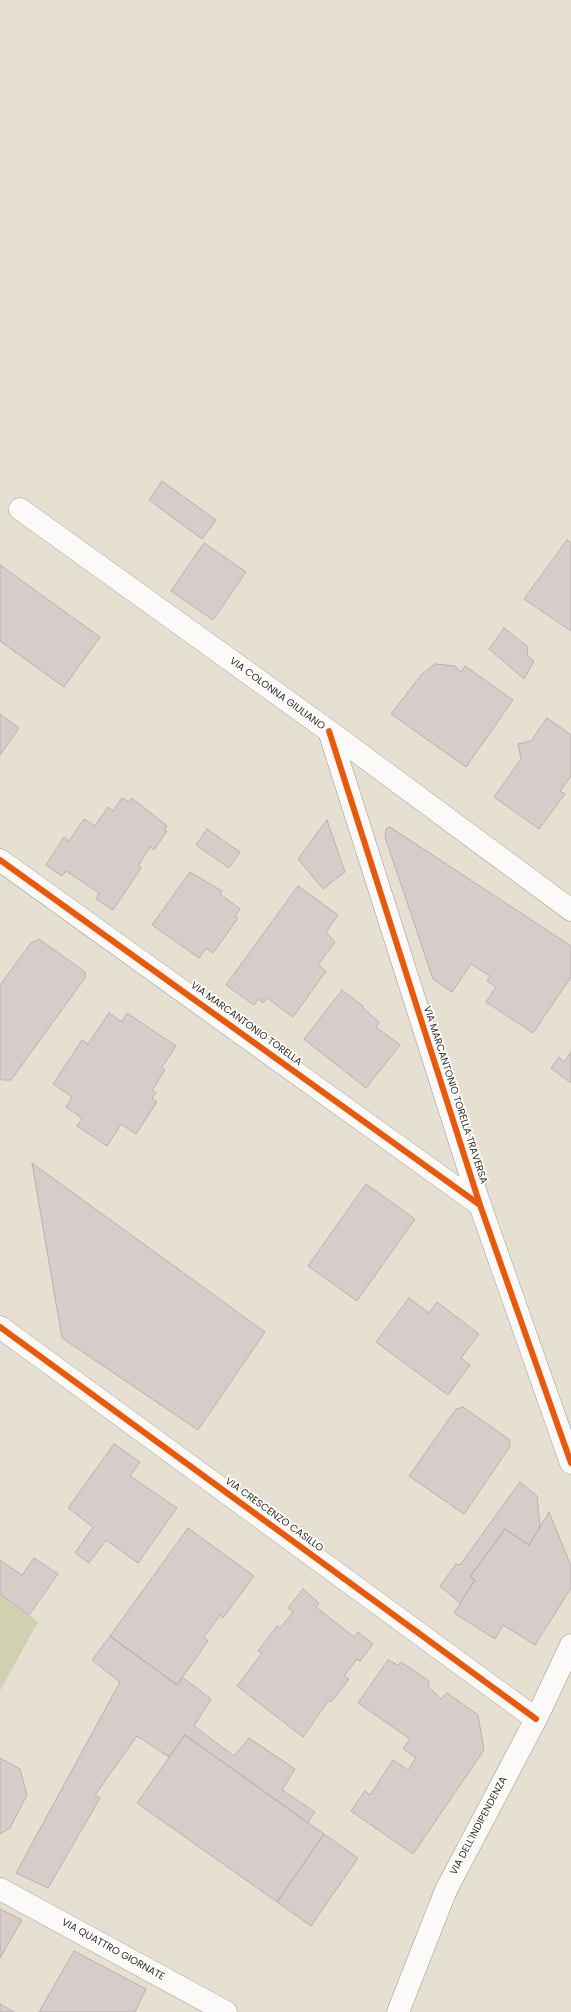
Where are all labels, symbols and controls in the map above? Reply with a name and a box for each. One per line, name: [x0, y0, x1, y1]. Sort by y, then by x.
street label: VIA COLONNA GIULIANO: [227, 655, 327, 733]
street label: VIA MARCANTONIO TORELLA: [188, 980, 304, 1068]
street label: VIA MARCANTONIO TORELLA TRAVERSA: [421, 1005, 489, 1185]
street label: VIA CRESCENZO CASILLO: [223, 1475, 325, 1555]
street label: VIA DELL'INDIPENDENZA: [448, 1775, 510, 1877]
street label: VIA QUATTRO GIORNATE: [59, 1917, 167, 1983]

